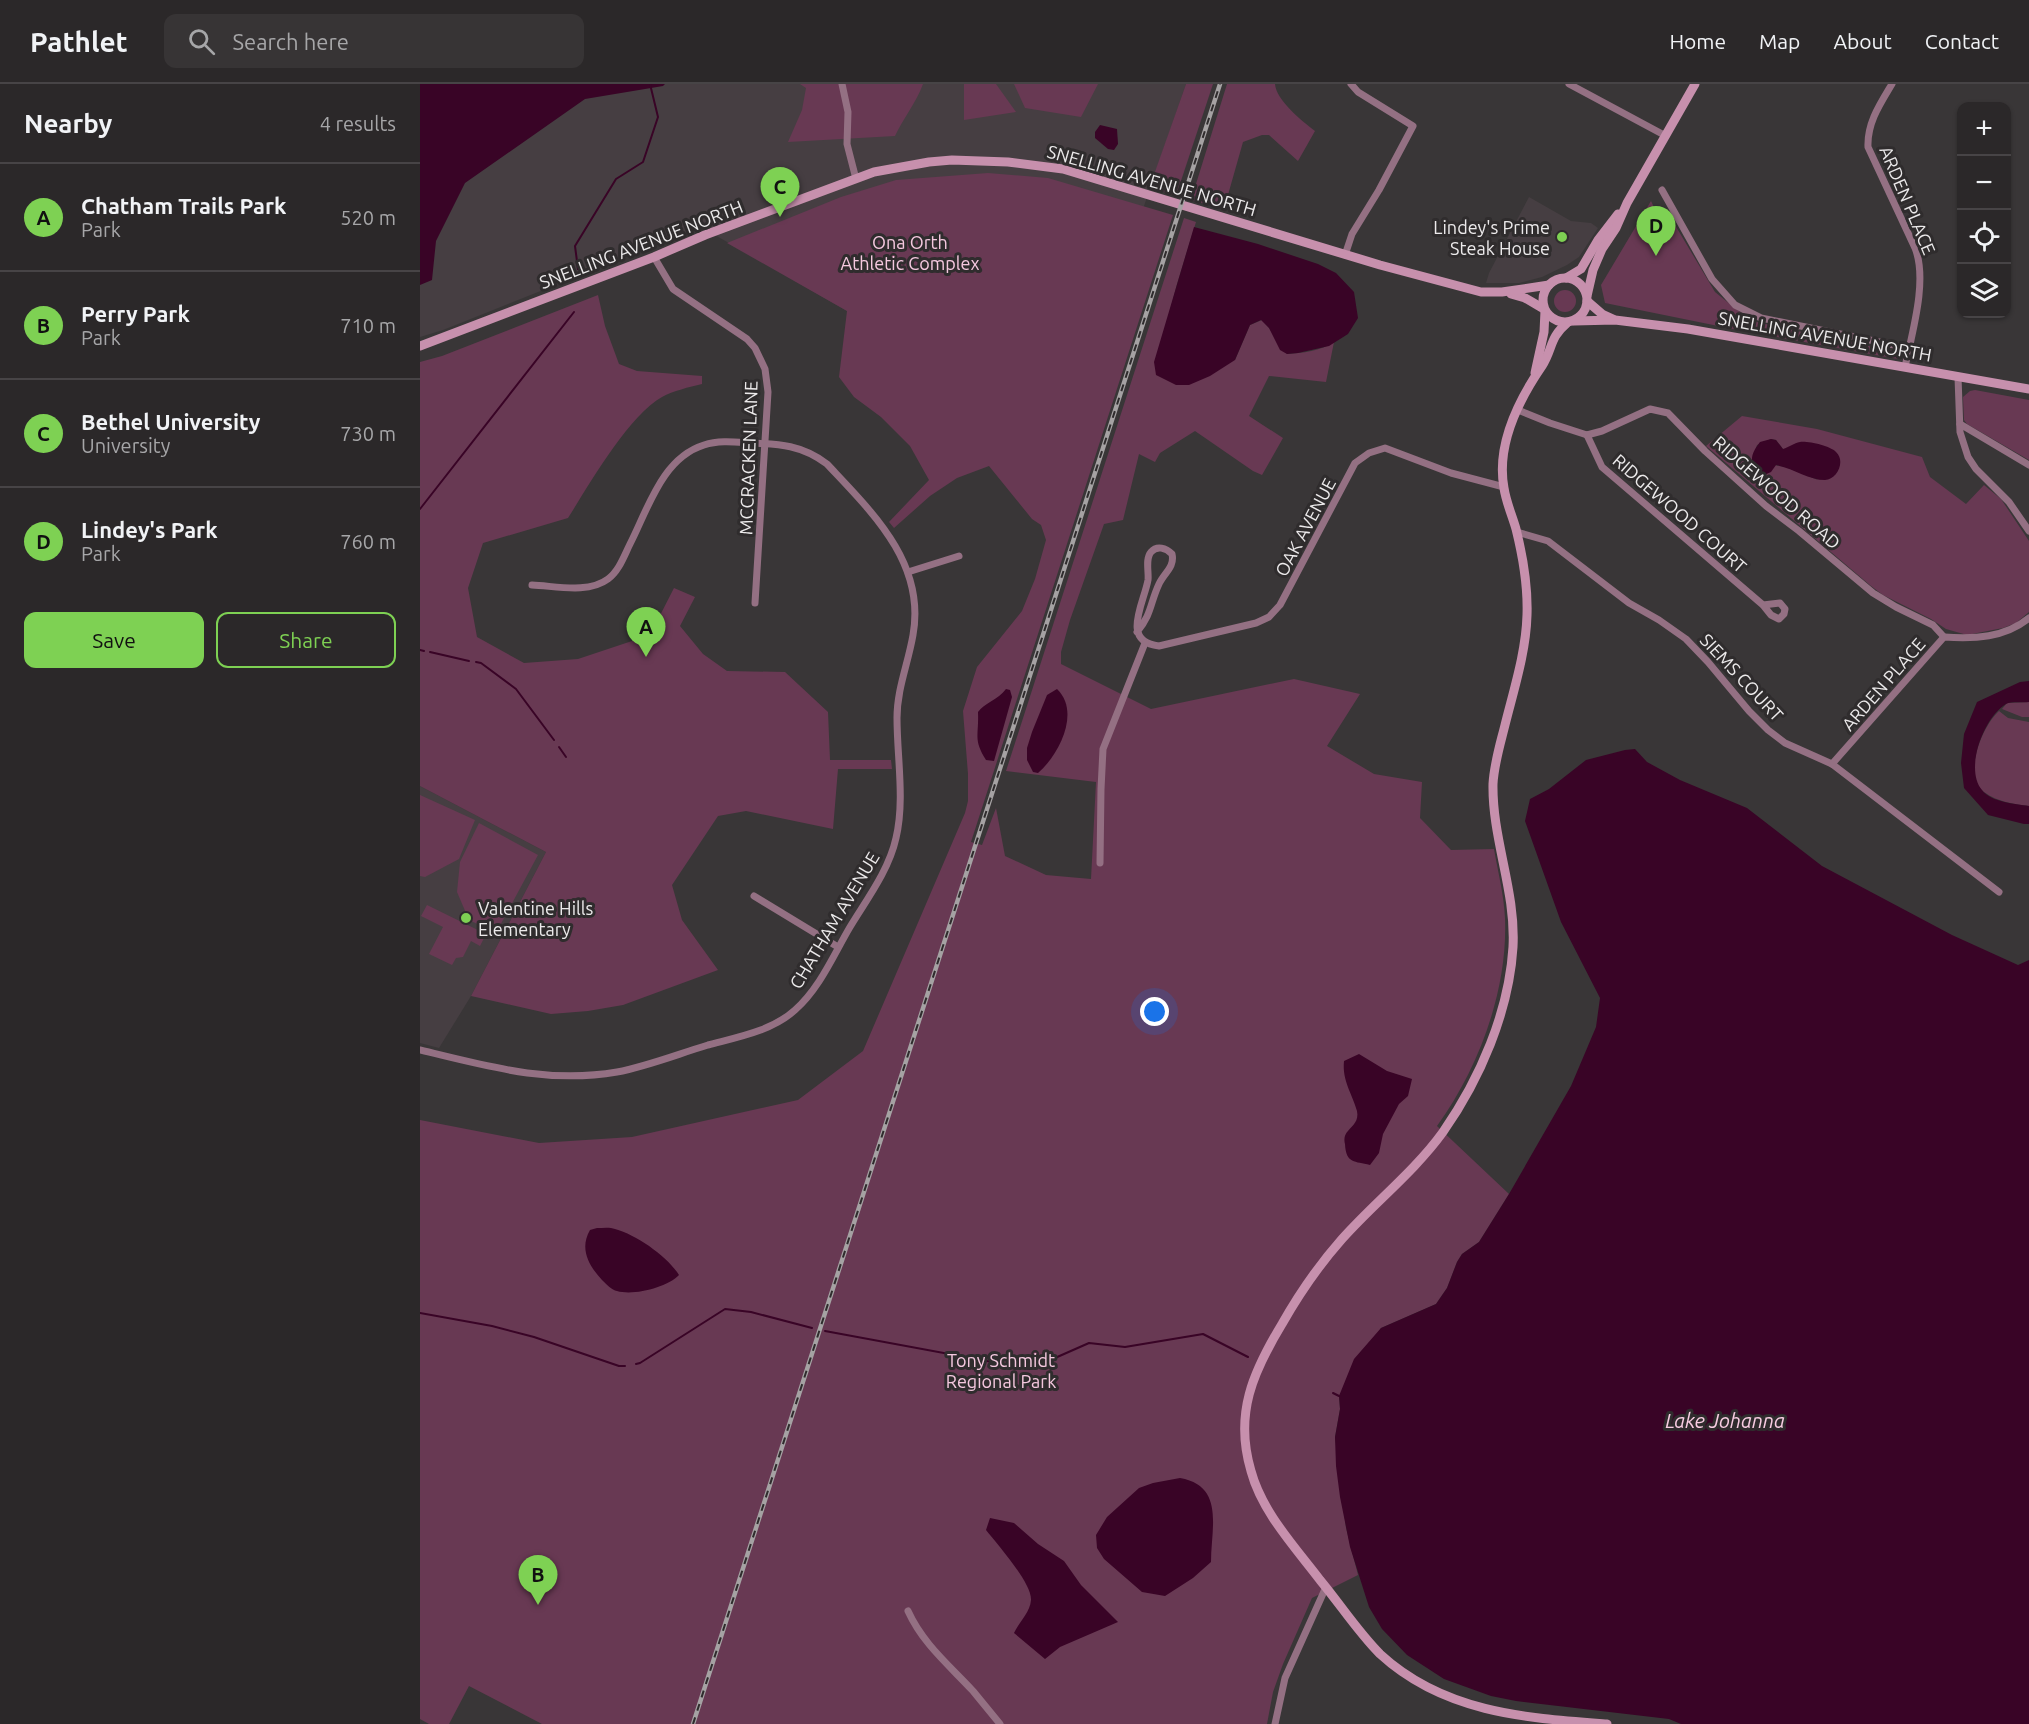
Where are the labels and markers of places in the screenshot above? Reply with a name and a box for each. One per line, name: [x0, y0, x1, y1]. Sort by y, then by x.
pin: C: [760, 168, 800, 217]
pin: D: [1636, 206, 1676, 256]
place label: Lindey's Prime Steak House: [1433, 217, 1550, 258]
marker: Lindey's Prime Steak House: [1555, 230, 1569, 244]
pin: A: [626, 608, 666, 657]
place label: Valentine Hills Elementary: [478, 898, 593, 939]
marker: Valentine Hills Elementary: [459, 911, 473, 925]
pin: B: [518, 1556, 558, 1605]

